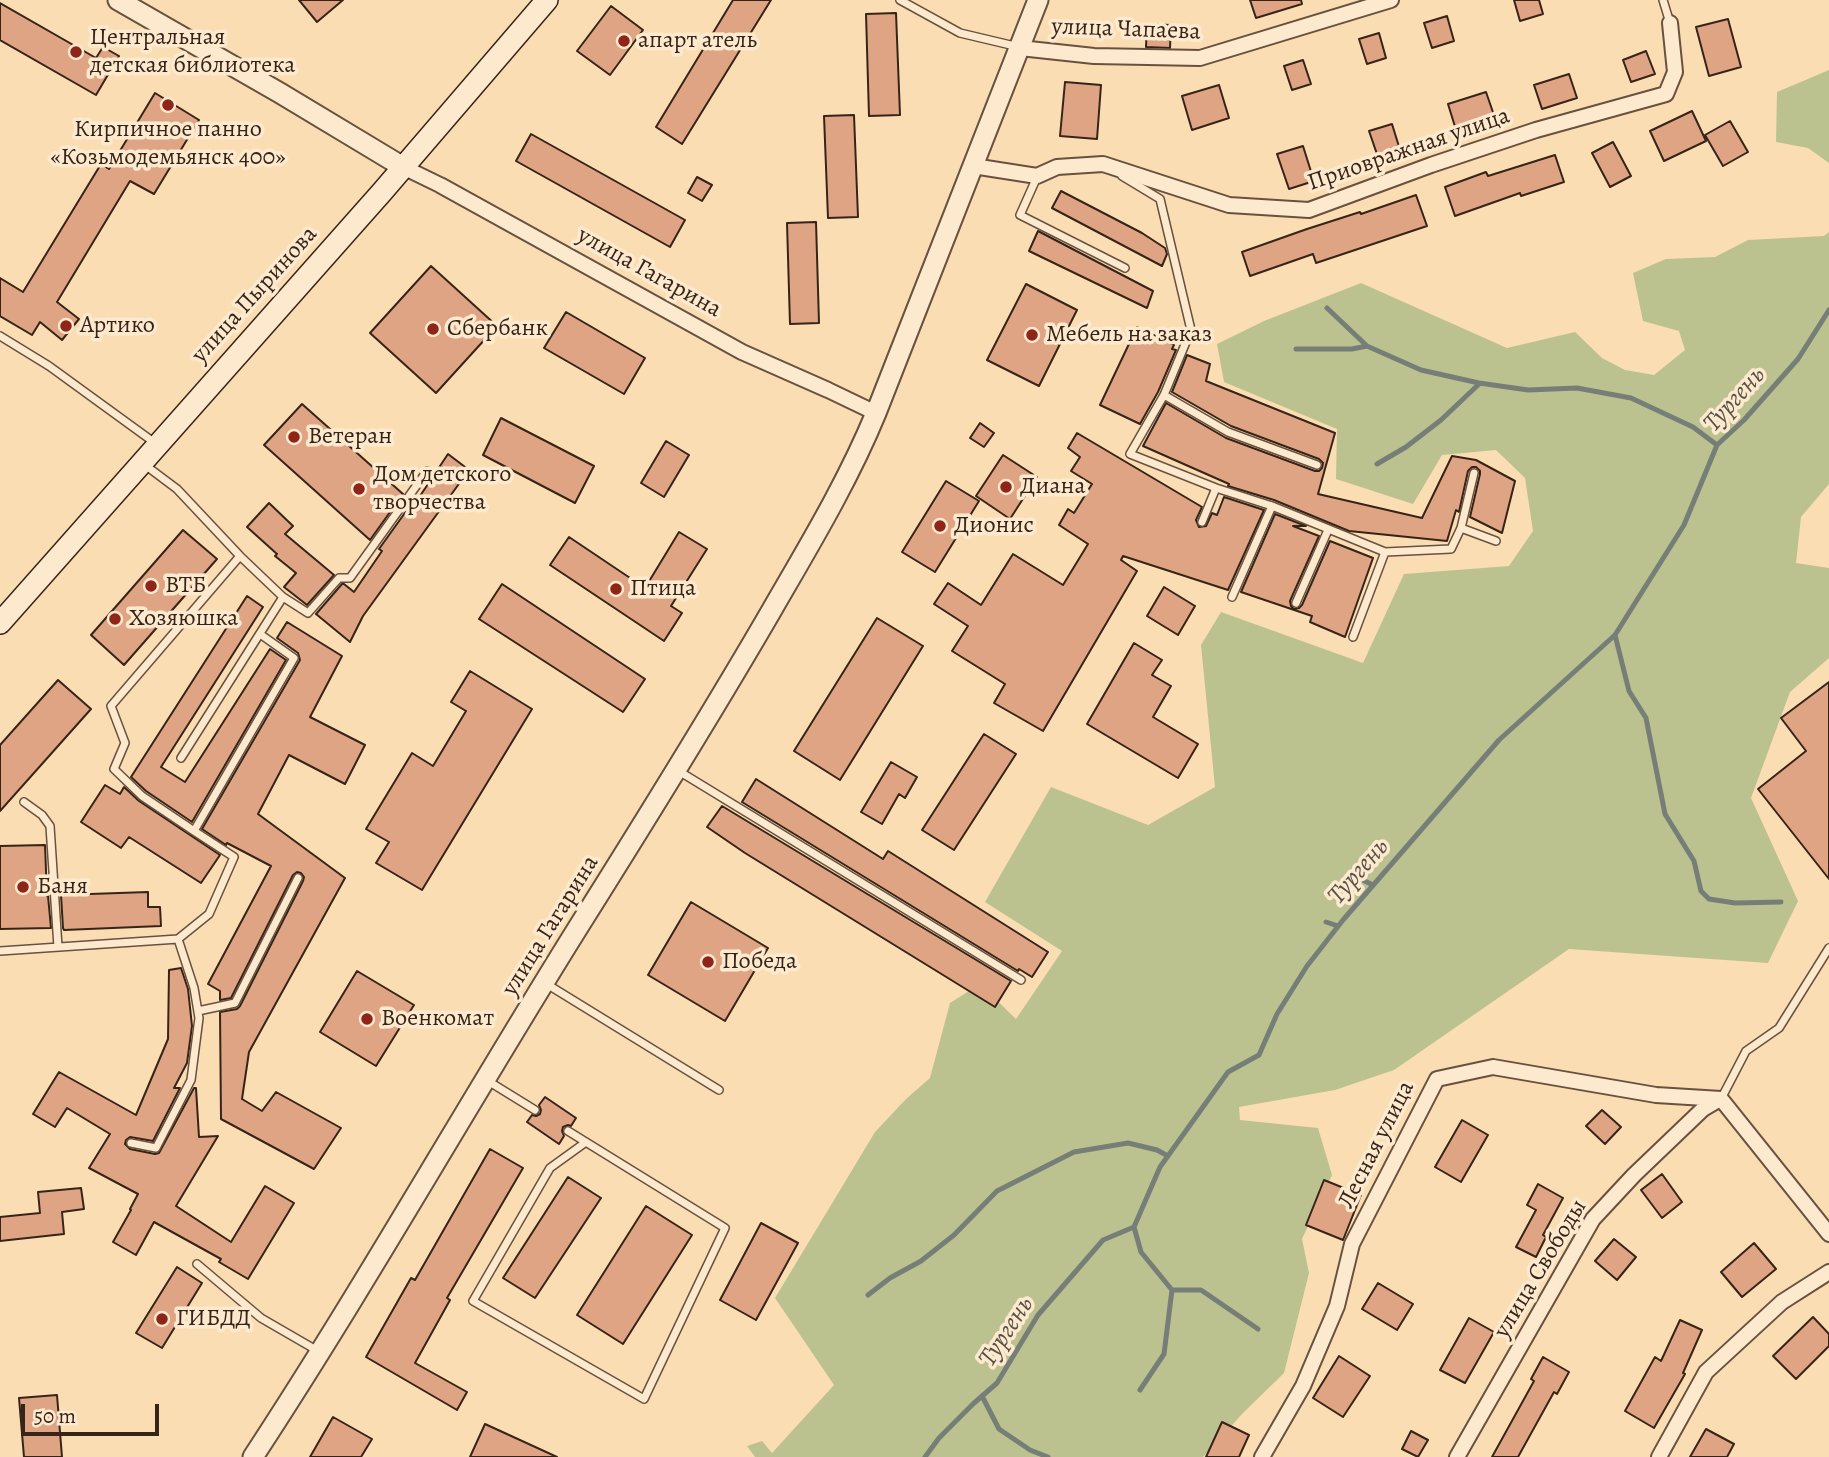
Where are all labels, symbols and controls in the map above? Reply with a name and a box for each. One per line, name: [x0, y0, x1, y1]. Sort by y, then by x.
street label: улица Чапаева: [1051, 13, 1201, 47]
place label: Центральная детская библиотека: [90, 24, 295, 80]
place label: апарт атель: [638, 27, 757, 55]
marker: апарт атель: [616, 33, 632, 49]
marker: Центральная детская библиотека: [68, 44, 84, 60]
marker: Кирпичное панно «Козьмодемьянск 400»: [160, 97, 176, 113]
street label: Приовражная улица: [1304, 102, 1514, 198]
place label: Кирпичное панно «Козьмодемьянск 400»: [50, 116, 286, 172]
street label: улица Пыринова: [186, 221, 324, 369]
street label: улица Гагарина: [572, 222, 726, 324]
place label: Артико: [80, 312, 155, 340]
place label: Сбербанк: [447, 315, 548, 343]
marker: Артико: [58, 318, 74, 334]
marker: Сбербанк: [425, 321, 441, 337]
place label: Мебель на заказ: [1046, 321, 1212, 349]
marker: Мебель на заказ: [1024, 327, 1040, 343]
water label: Тургень: [1698, 361, 1772, 439]
place label: Ветеран: [308, 423, 392, 451]
marker: Ветеран: [286, 429, 302, 445]
place label: Дом детского творчества: [373, 461, 511, 517]
place label: Диана: [1020, 473, 1085, 501]
marker: Диана: [998, 479, 1014, 495]
marker: Дом детского творчества: [351, 481, 367, 497]
place label: Дионис: [954, 512, 1034, 540]
marker: Дионис: [932, 518, 948, 534]
place label: ВТБ: [165, 572, 206, 600]
place label: Птица: [630, 575, 696, 603]
marker: ВТБ: [143, 578, 159, 594]
marker: Птица: [608, 581, 624, 597]
place label: Хозяюшка: [129, 605, 238, 633]
marker: Хозяюшка: [107, 611, 123, 627]
water label: Тургень: [1322, 833, 1396, 911]
street label: улица Гагарина: [496, 850, 606, 1002]
place label: Баня: [37, 873, 88, 901]
marker: Баня: [15, 879, 31, 895]
place label: Победа: [722, 948, 797, 976]
marker: Победа: [700, 954, 716, 970]
place label: Военкомат: [381, 1005, 494, 1033]
marker: Военкомат: [359, 1011, 375, 1027]
street label: Лесная улица: [1333, 1076, 1421, 1214]
street label: улица Свободы: [1488, 1194, 1594, 1344]
water label: Тургень: [973, 1291, 1041, 1373]
place label: ГИБДД: [176, 1305, 251, 1333]
marker: ГИБДД: [154, 1311, 170, 1327]
scale bar: [24, 1390, 163, 1434]
text: 50 m: [34, 1402, 76, 1430]

